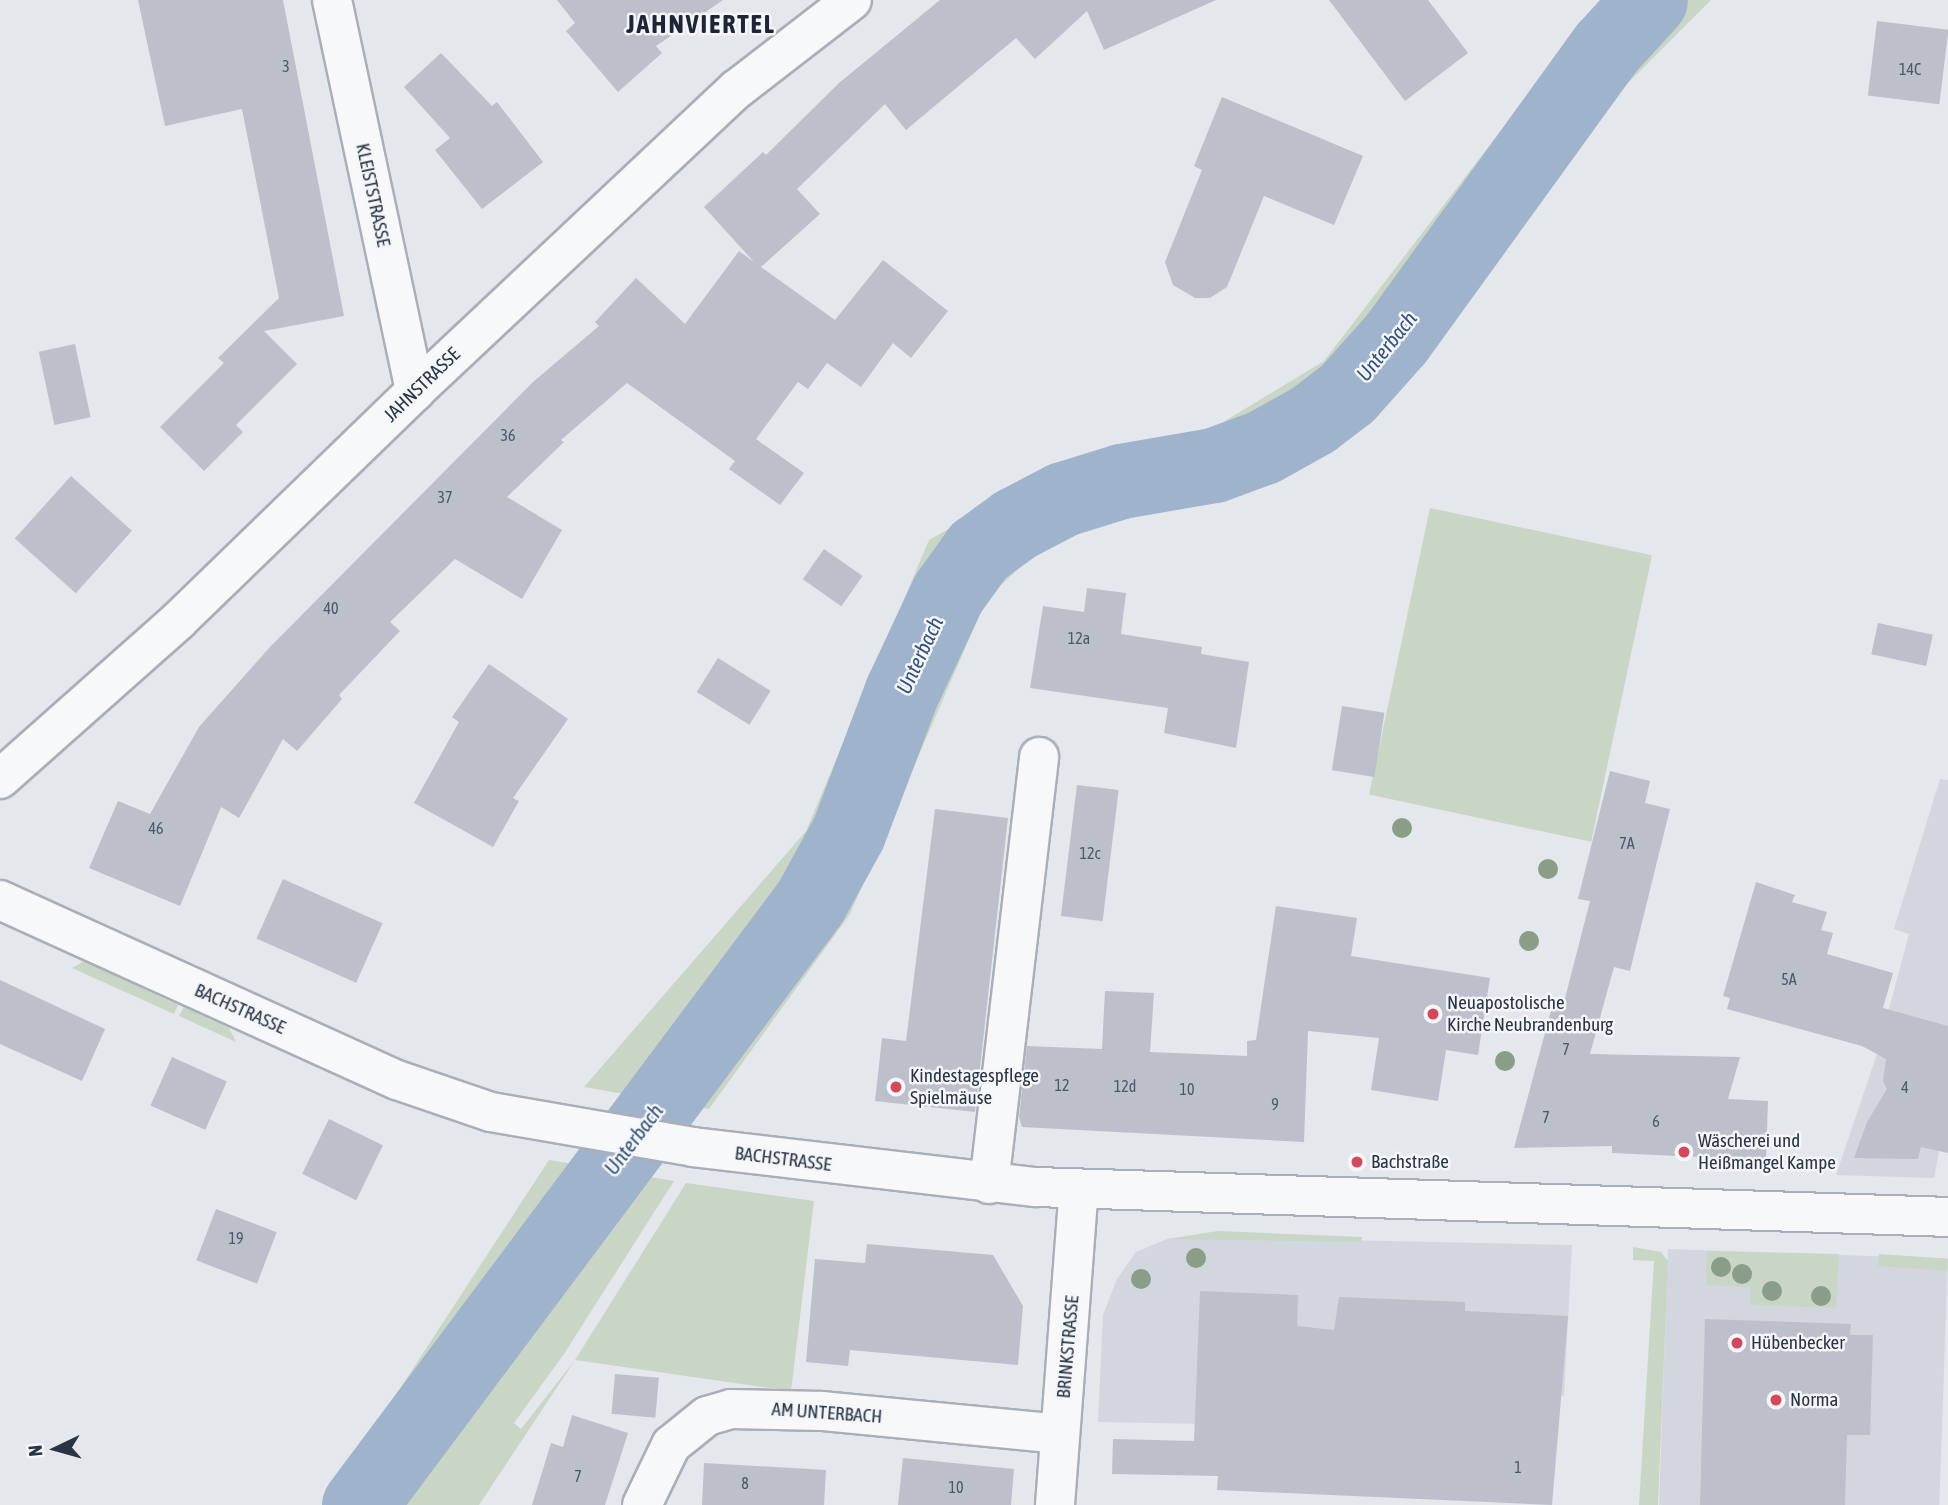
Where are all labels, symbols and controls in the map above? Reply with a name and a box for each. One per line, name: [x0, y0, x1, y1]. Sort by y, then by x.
district label: JAHNVIERTEL: [628, 9, 774, 41]
house number: 3: [282, 56, 290, 76]
house number: 14C: [1899, 59, 1921, 79]
street label: KLEISTSTRASSE: [351, 141, 395, 249]
water label: Unterbach: [1350, 306, 1422, 386]
street label: JAHNSTRASSE: [379, 343, 465, 427]
house number: 36: [500, 425, 516, 445]
house number: 37: [437, 487, 453, 507]
house number: 40: [323, 598, 339, 618]
water label: Unterbach: [890, 613, 948, 697]
house number: 12a: [1068, 628, 1090, 648]
house number: 46: [148, 818, 164, 838]
house number: 7A: [1619, 833, 1635, 853]
house number: 12c: [1080, 843, 1100, 863]
house number: 5A: [1781, 969, 1797, 989]
street label: BACHSTRASSE: [191, 979, 289, 1039]
place label: Neuapostolische Kirche Neubrandenburg: [1447, 992, 1613, 1036]
marker: Neuapostolische Kirche Neubrandenburg: [1425, 1006, 1441, 1022]
house number: 7: [1562, 1039, 1570, 1059]
place label: Kindestagespflege Spielmäuse: [910, 1065, 1039, 1109]
house number: 12: [1054, 1075, 1070, 1095]
house number: 12d: [1114, 1076, 1136, 1096]
house number: 4: [1901, 1077, 1909, 1097]
marker: Kindestagespflege Spielmäuse: [888, 1079, 904, 1095]
house number: 10: [1179, 1079, 1195, 1099]
house number: 9: [1271, 1094, 1279, 1114]
water label: Unterbach: [598, 1099, 668, 1179]
house number: 7: [1542, 1107, 1550, 1127]
house number: 6: [1652, 1111, 1660, 1131]
place label: Wäscherei und Heißmangel Kampe: [1698, 1130, 1836, 1174]
street label: BACHSTRASSE: [733, 1142, 833, 1176]
marker: Wäscherei und Heißmangel Kampe: [1676, 1144, 1692, 1160]
place label: Bachstraße: [1371, 1151, 1449, 1173]
marker: Bachstraße: [1349, 1154, 1365, 1170]
house number: 19: [228, 1228, 244, 1248]
street label: BRINKSTRASSE: [1052, 1295, 1084, 1399]
place label: Hübenbecker: [1751, 1332, 1845, 1354]
marker: Hübenbecker: [1729, 1335, 1745, 1351]
place label: Norma: [1790, 1389, 1838, 1411]
marker: Norma: [1768, 1392, 1784, 1408]
street label: AM UNTERBACH: [771, 1398, 883, 1428]
north arrow: [21, 1414, 91, 1484]
text: N: [24, 1444, 47, 1457]
house number: 1: [1514, 1457, 1522, 1477]
house number: 7: [574, 1466, 582, 1486]
house number: 8: [741, 1473, 749, 1493]
house number: 10: [948, 1477, 964, 1497]

